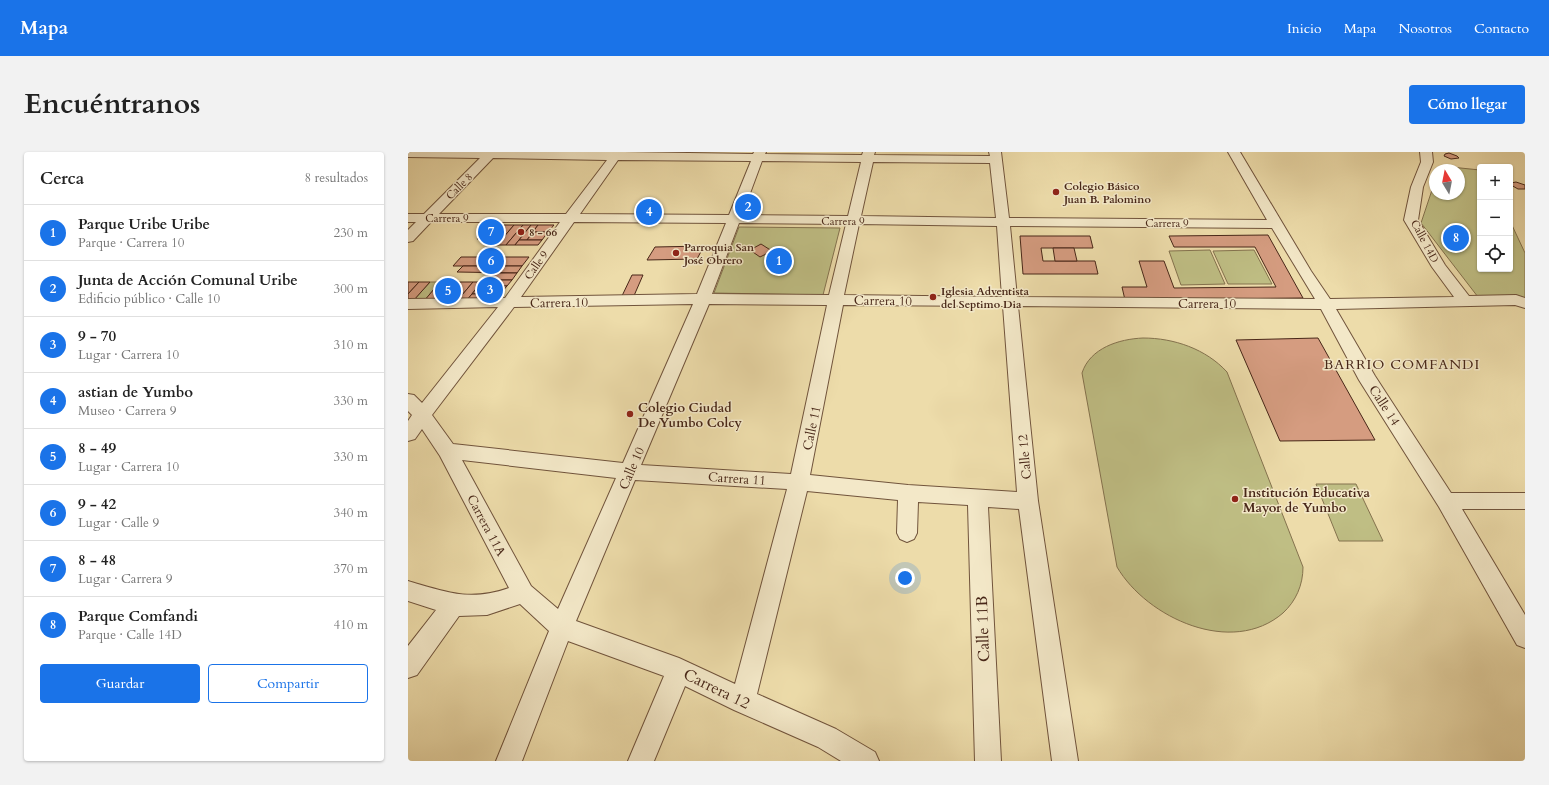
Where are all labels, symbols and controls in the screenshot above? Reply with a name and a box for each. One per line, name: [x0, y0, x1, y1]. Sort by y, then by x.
text: Mapa: [20, 15, 68, 41]
text: Inicio: [1287, 19, 1322, 38]
text: Mapa: [1344, 19, 1376, 38]
text: Nosotros: [1398, 19, 1452, 38]
text: Contacto: [1474, 19, 1529, 38]
text: Encuéntranos: [24, 85, 200, 123]
button: Cómo llegar: [1409, 85, 1525, 124]
north arrow: [1429, 164, 1465, 200]
map controls: [1477, 164, 1513, 272]
button: +: [1477, 164, 1513, 200]
text: Cerca: [40, 167, 84, 190]
text: 8 resultados: [304, 169, 368, 187]
street label: Calle 8: [443, 170, 476, 203]
place label: Colegio Básico Juan B. Palomino: [1062, 179, 1151, 207]
marker: Colegio Básico Juan B. Palomino: [1051, 187, 1061, 197]
pin: 2: [735, 192, 761, 222]
pin: 4: [636, 197, 662, 227]
button: −: [1477, 200, 1513, 236]
street label: Carrera 9: [425, 211, 469, 226]
text: Parque Uribe Uribe: [78, 214, 210, 234]
street label: Carrera 9: [821, 214, 865, 229]
street label: Carrera 9: [1145, 216, 1189, 231]
pin: 7: [478, 217, 504, 247]
street label: Calle 14D: [1407, 217, 1442, 266]
pin: 8: [1443, 223, 1469, 253]
text: 1: [50, 224, 56, 242]
text: 230 m: [334, 224, 368, 242]
place label: 8 - 66: [529, 225, 557, 240]
marker: 8 - 66: [516, 227, 526, 237]
text: Parque · Carrera 10: [78, 234, 184, 252]
button: locate: [1477, 236, 1513, 272]
place label: Parroquia San José Obrero: [682, 240, 754, 268]
pin: 6: [478, 246, 504, 276]
pin: 1: [766, 246, 792, 276]
street label: Calle 9: [521, 247, 552, 283]
marker: Parroquia San José Obrero: [671, 248, 681, 258]
text: Junta de Acción Comunal Uribe: [78, 270, 298, 290]
pin: 3: [477, 275, 503, 305]
pin: 5: [435, 276, 461, 306]
text: 2: [50, 280, 56, 298]
text: 300 m: [334, 280, 368, 298]
place label: Iglesia Adventista del Septimo Dia: [941, 284, 1029, 312]
text: Edificio público · Calle 10: [78, 290, 220, 308]
street label: Carrera 10: [854, 291, 913, 311]
marker: Iglesia Adventista del Septimo Dia: [928, 292, 938, 302]
street label: Carrera 10: [530, 293, 589, 313]
street label: Carrera 10: [1178, 295, 1236, 313]
text: 9 - 70: [78, 326, 116, 346]
text: 3: [50, 336, 56, 354]
text: 310 m: [334, 336, 368, 354]
text: Lugar · Carrera 10: [78, 346, 179, 364]
district label: BARRIO COMFANDI: [1324, 355, 1480, 374]
text: astian de Yumbo: [78, 382, 193, 402]
street label: Calle 14: [1364, 382, 1404, 430]
text: 4: [50, 392, 56, 410]
text: 330 m: [334, 392, 368, 410]
place label: Colegio Ciudad De Yumbo Colcy: [638, 399, 742, 432]
text: Museo · Carrera 9: [78, 402, 176, 420]
street label: Calle 11: [799, 404, 825, 452]
marker: Colegio Ciudad De Yumbo Colcy: [625, 409, 635, 419]
street label: Calle 12: [1014, 433, 1036, 480]
text: 8 - 49: [78, 438, 116, 458]
street label: Calle 10: [615, 444, 649, 493]
text: 5: [50, 448, 56, 466]
text: 330 m: [334, 448, 368, 466]
text: Lugar · Carrera 10: [78, 458, 179, 476]
street label: Carrera 11: [707, 468, 767, 490]
place label: Institución Educativa Mayor de Yumbo: [1243, 484, 1370, 517]
street label: Carrera 11A: [462, 491, 510, 560]
text: 9 - 42: [78, 494, 116, 514]
marker: Institución Educativa Mayor de Yumbo: [1230, 494, 1240, 504]
text: 6: [50, 504, 56, 522]
text: 340 m: [334, 504, 368, 522]
text: Lugar · Calle 9: [78, 514, 159, 532]
text: 8 - 48: [78, 550, 116, 570]
text: 7: [50, 560, 56, 578]
text: 370 m: [334, 560, 368, 578]
your location: [895, 568, 915, 588]
text: Lugar · Carrera 9: [78, 570, 172, 588]
street label: Calle 11B: [971, 595, 995, 662]
text: Parque Comfandi: [78, 606, 198, 626]
text: 8: [50, 616, 56, 634]
text: 410 m: [334, 616, 368, 634]
text: Parque · Calle 14D: [78, 626, 182, 644]
street label: Carrera 12: [680, 663, 754, 714]
button: Guardar: [40, 664, 200, 703]
button: Compartir: [208, 664, 368, 703]

